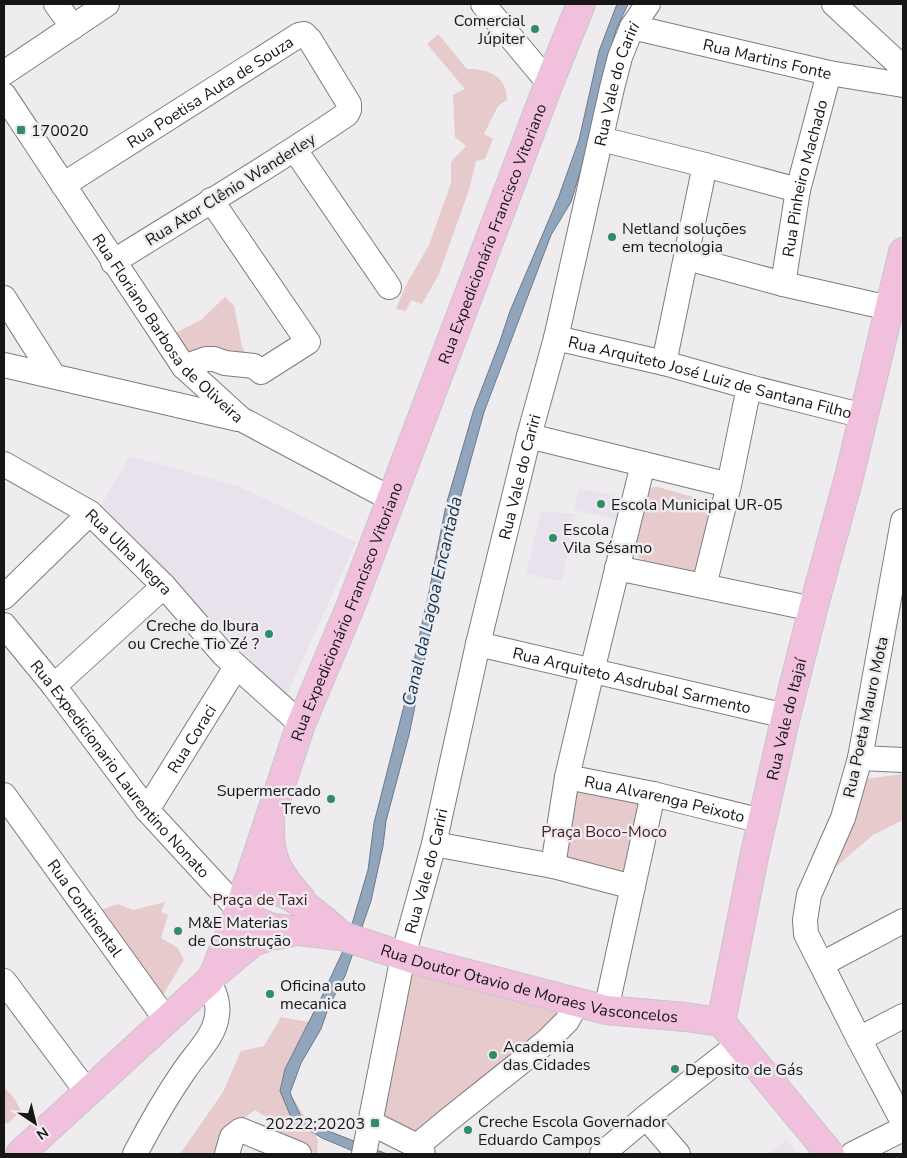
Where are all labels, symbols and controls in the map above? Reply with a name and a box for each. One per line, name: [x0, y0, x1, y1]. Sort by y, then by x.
place label: Comercial Júpiter: [454, 10, 525, 50]
street label: Rua Vale do Cariri: [589, 17, 645, 148]
marker: Comercial Júpiter: [529, 23, 541, 35]
street label: Rua Poetisa Auta de Souza: [123, 31, 298, 154]
street label: Rua Martins Fonte: [701, 34, 834, 85]
street label: Rua Pinheiro Machado: [777, 97, 833, 259]
street label: Rua Expedicionário Francisco Vitoriano: [433, 100, 552, 367]
place label: 170020: [31, 120, 89, 142]
marker: 170020: [15, 124, 27, 136]
street label: Rua Ator Clênio Wanderley: [141, 128, 320, 251]
place label: Netland soluções em tecnologia: [622, 218, 746, 258]
street label: Rua Floriano Barbosa de Oliveira: [87, 230, 248, 428]
marker: Netland soluções em tecnologia: [606, 231, 618, 243]
street label: Rua Arquiteto José Luiz de Santana Filho: [566, 331, 854, 425]
street label: Rua Vale do Cariri: [494, 412, 546, 542]
street label: Rua Expedicionário Francisco Vitoriano: [286, 479, 409, 744]
water label: Canal da Lagoa Encantada: [396, 494, 468, 708]
place label: Escola Municipal UR-05: [611, 494, 783, 516]
marker: Escola Municipal UR-05: [595, 498, 607, 510]
street label: Rua Ulha Negra: [80, 504, 177, 600]
place label: Escola Vila Sésamo: [562, 519, 652, 559]
marker: Escola Vila Sésamo: [547, 532, 559, 544]
place label: Creche do Ibura ou Creche Tio Zé ?: [128, 615, 259, 655]
marker: Creche do Ibura ou Creche Tio Zé ?: [263, 628, 275, 640]
street label: Rua Poeta Mauro Mota: [838, 635, 894, 800]
street label: Rua Arquiteto Asdrubal Sarmento: [510, 642, 753, 719]
street label: Rua Vale do Itajaí: [762, 655, 812, 782]
street label: Rua Expedicionario Laurentino Nonato: [25, 656, 214, 883]
street label: Rua Coraci: [163, 701, 222, 778]
street label: Rua Alvarenga Peixoto: [582, 771, 747, 828]
place label: Supermercado Trevo: [217, 780, 321, 820]
marker: Supermercado Trevo: [325, 793, 337, 805]
street label: Rua Vale do Cariri: [400, 806, 454, 936]
park label: Praça Boco-Moco: [541, 821, 667, 843]
street label: Rua Continental: [42, 855, 127, 962]
park label: Praça de Taxi: [213, 889, 308, 911]
place label: M&E Materias de Construção: [188, 912, 291, 952]
marker: M&E Materias de Construção: [172, 925, 184, 937]
street label: Rua Doutor Otavio de Moraes Vasconcelos: [378, 939, 679, 1028]
place label: Oficina auto mecanica: [280, 975, 366, 1015]
marker: Oficina auto mecanica: [264, 988, 276, 1000]
place label: Academia das Cidades: [503, 1036, 590, 1076]
marker: Academia das Cidades: [487, 1049, 499, 1061]
place label: Deposito de Gás: [685, 1059, 803, 1081]
marker: Deposito de Gás: [669, 1063, 681, 1075]
north arrow: [10, 1098, 60, 1148]
place label: Creche Escola Governador Eduardo Campos: [478, 1111, 667, 1151]
place label: 20222;20203: [265, 1113, 365, 1135]
marker: 20222;20203: [369, 1117, 381, 1129]
text: N: [32, 1122, 52, 1144]
marker: Creche Escola Governador Eduardo Campos: [462, 1124, 474, 1136]

